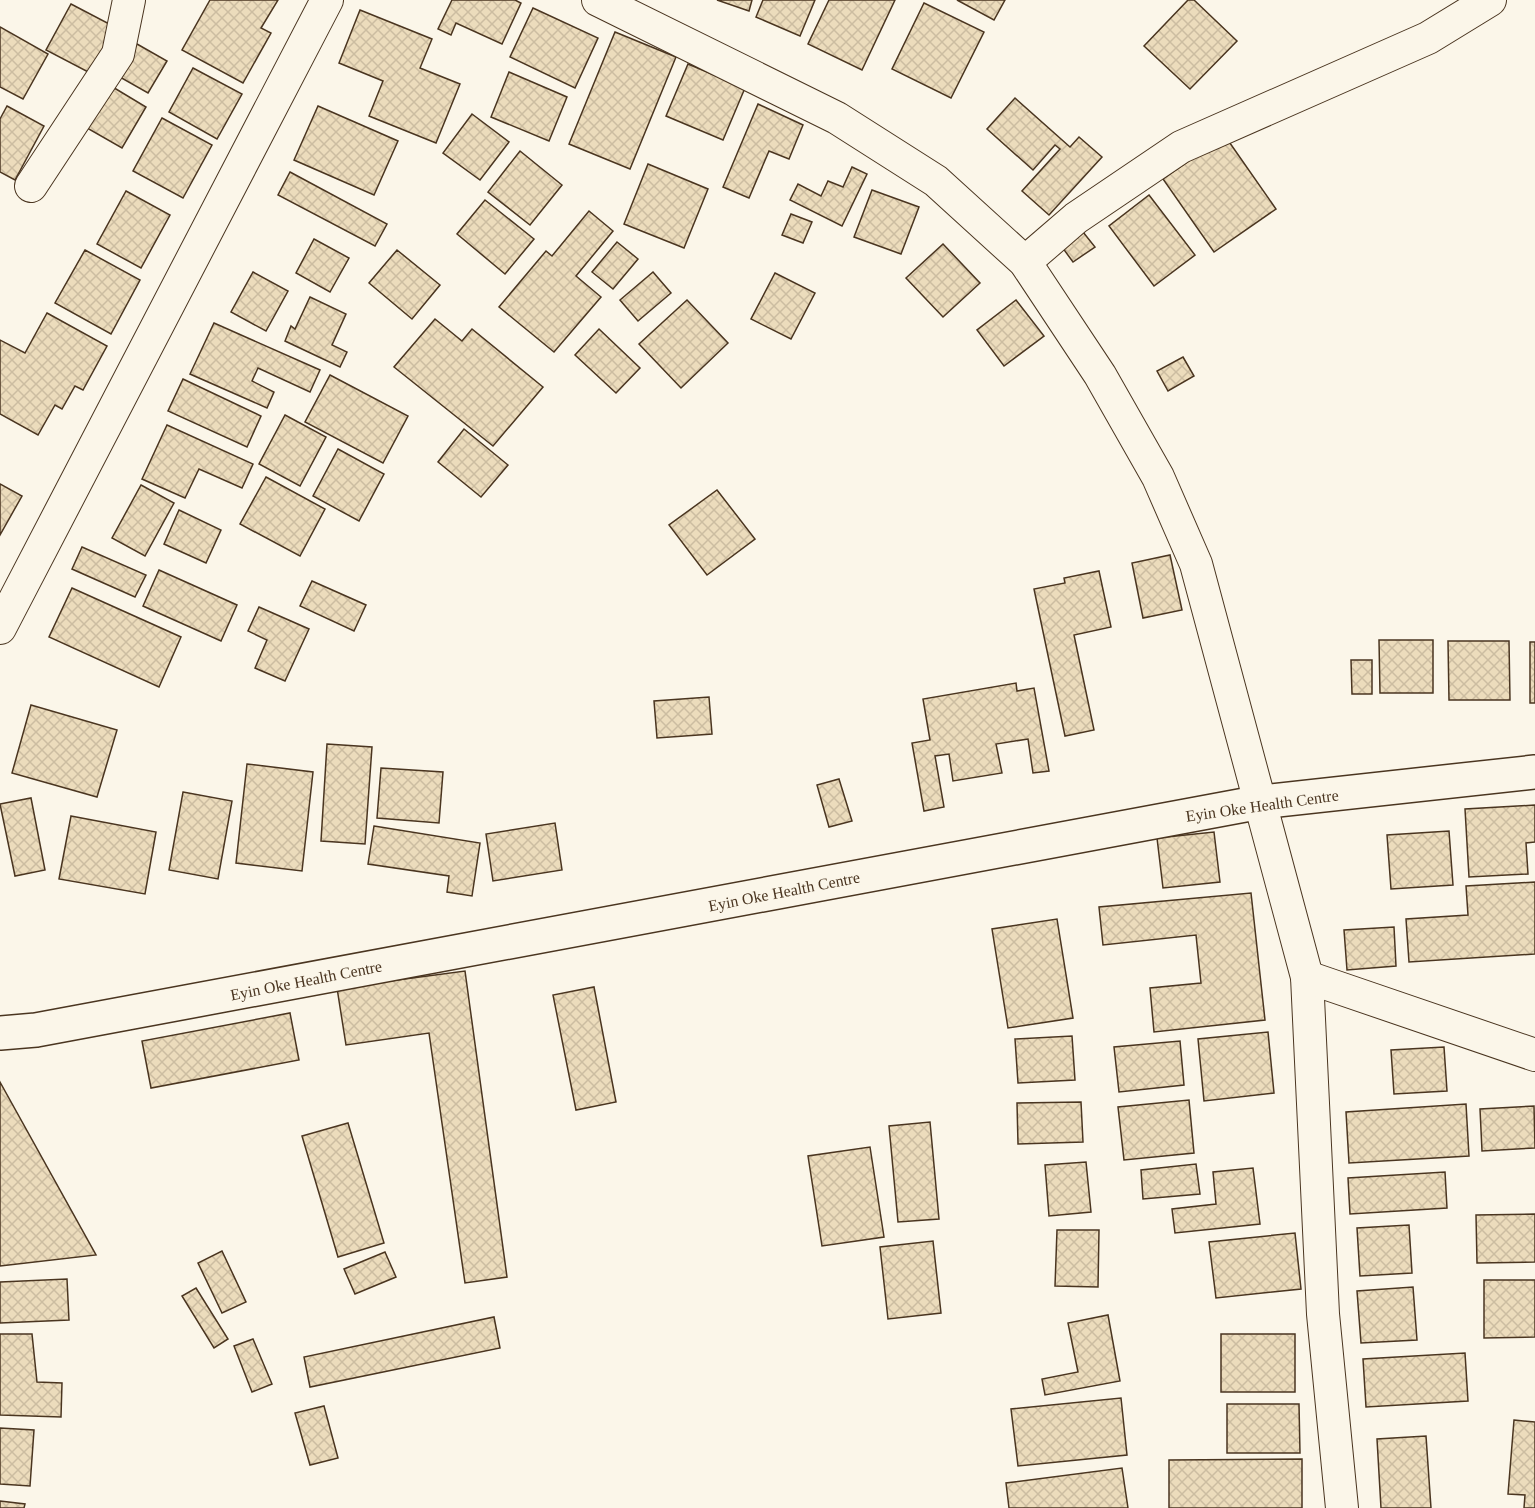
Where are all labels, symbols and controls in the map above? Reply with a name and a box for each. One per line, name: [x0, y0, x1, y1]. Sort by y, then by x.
street label: Eyin Oke Health Centre: [1185, 786, 1340, 826]
street label: Eyin Oke Health Centre: [707, 868, 862, 916]
street label: Eyin Oke Health Centre: [229, 957, 384, 1005]

